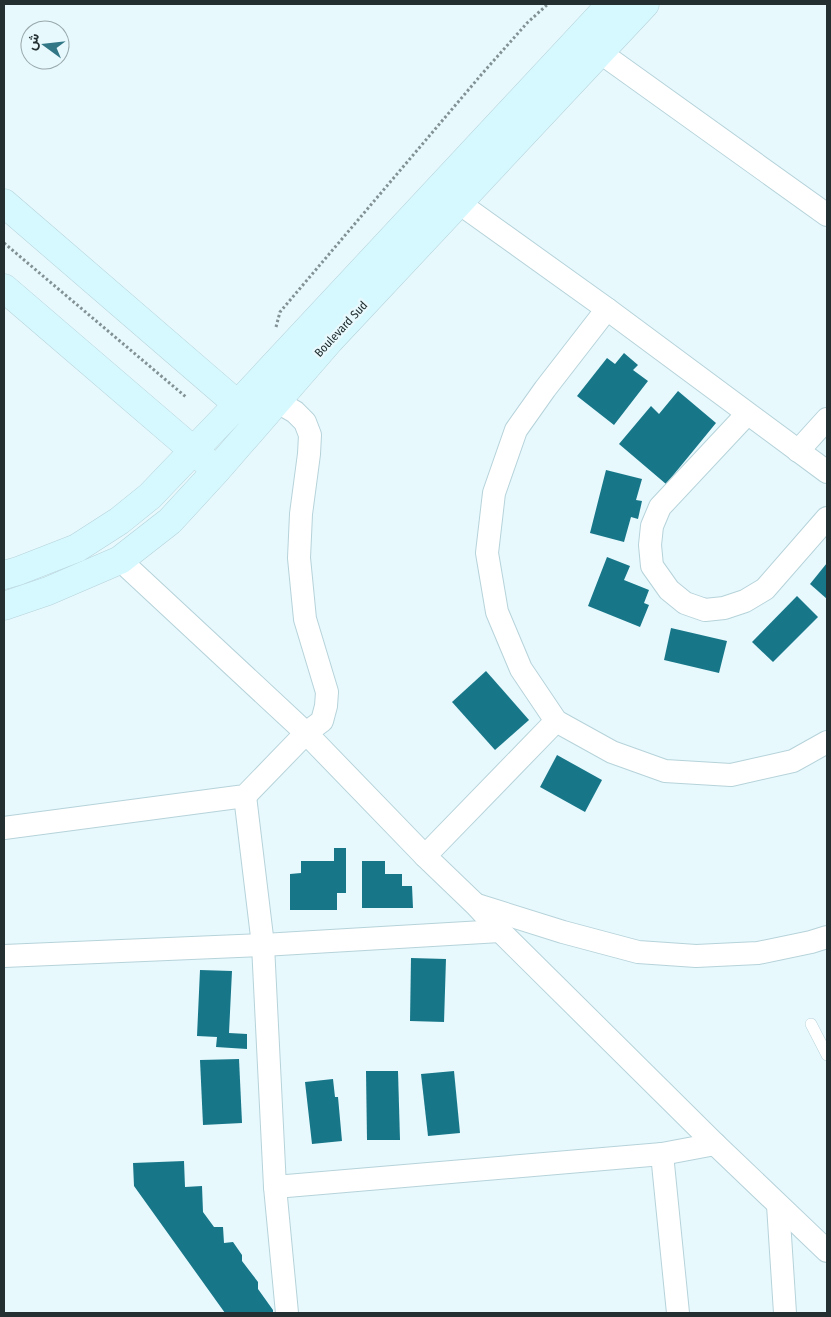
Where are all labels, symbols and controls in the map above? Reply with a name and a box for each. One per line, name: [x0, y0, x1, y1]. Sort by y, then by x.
north arrow: [20, 20, 70, 70]
text: ش: [23, 31, 43, 52]
street label: Boulevard Sud: [312, 298, 370, 360]

